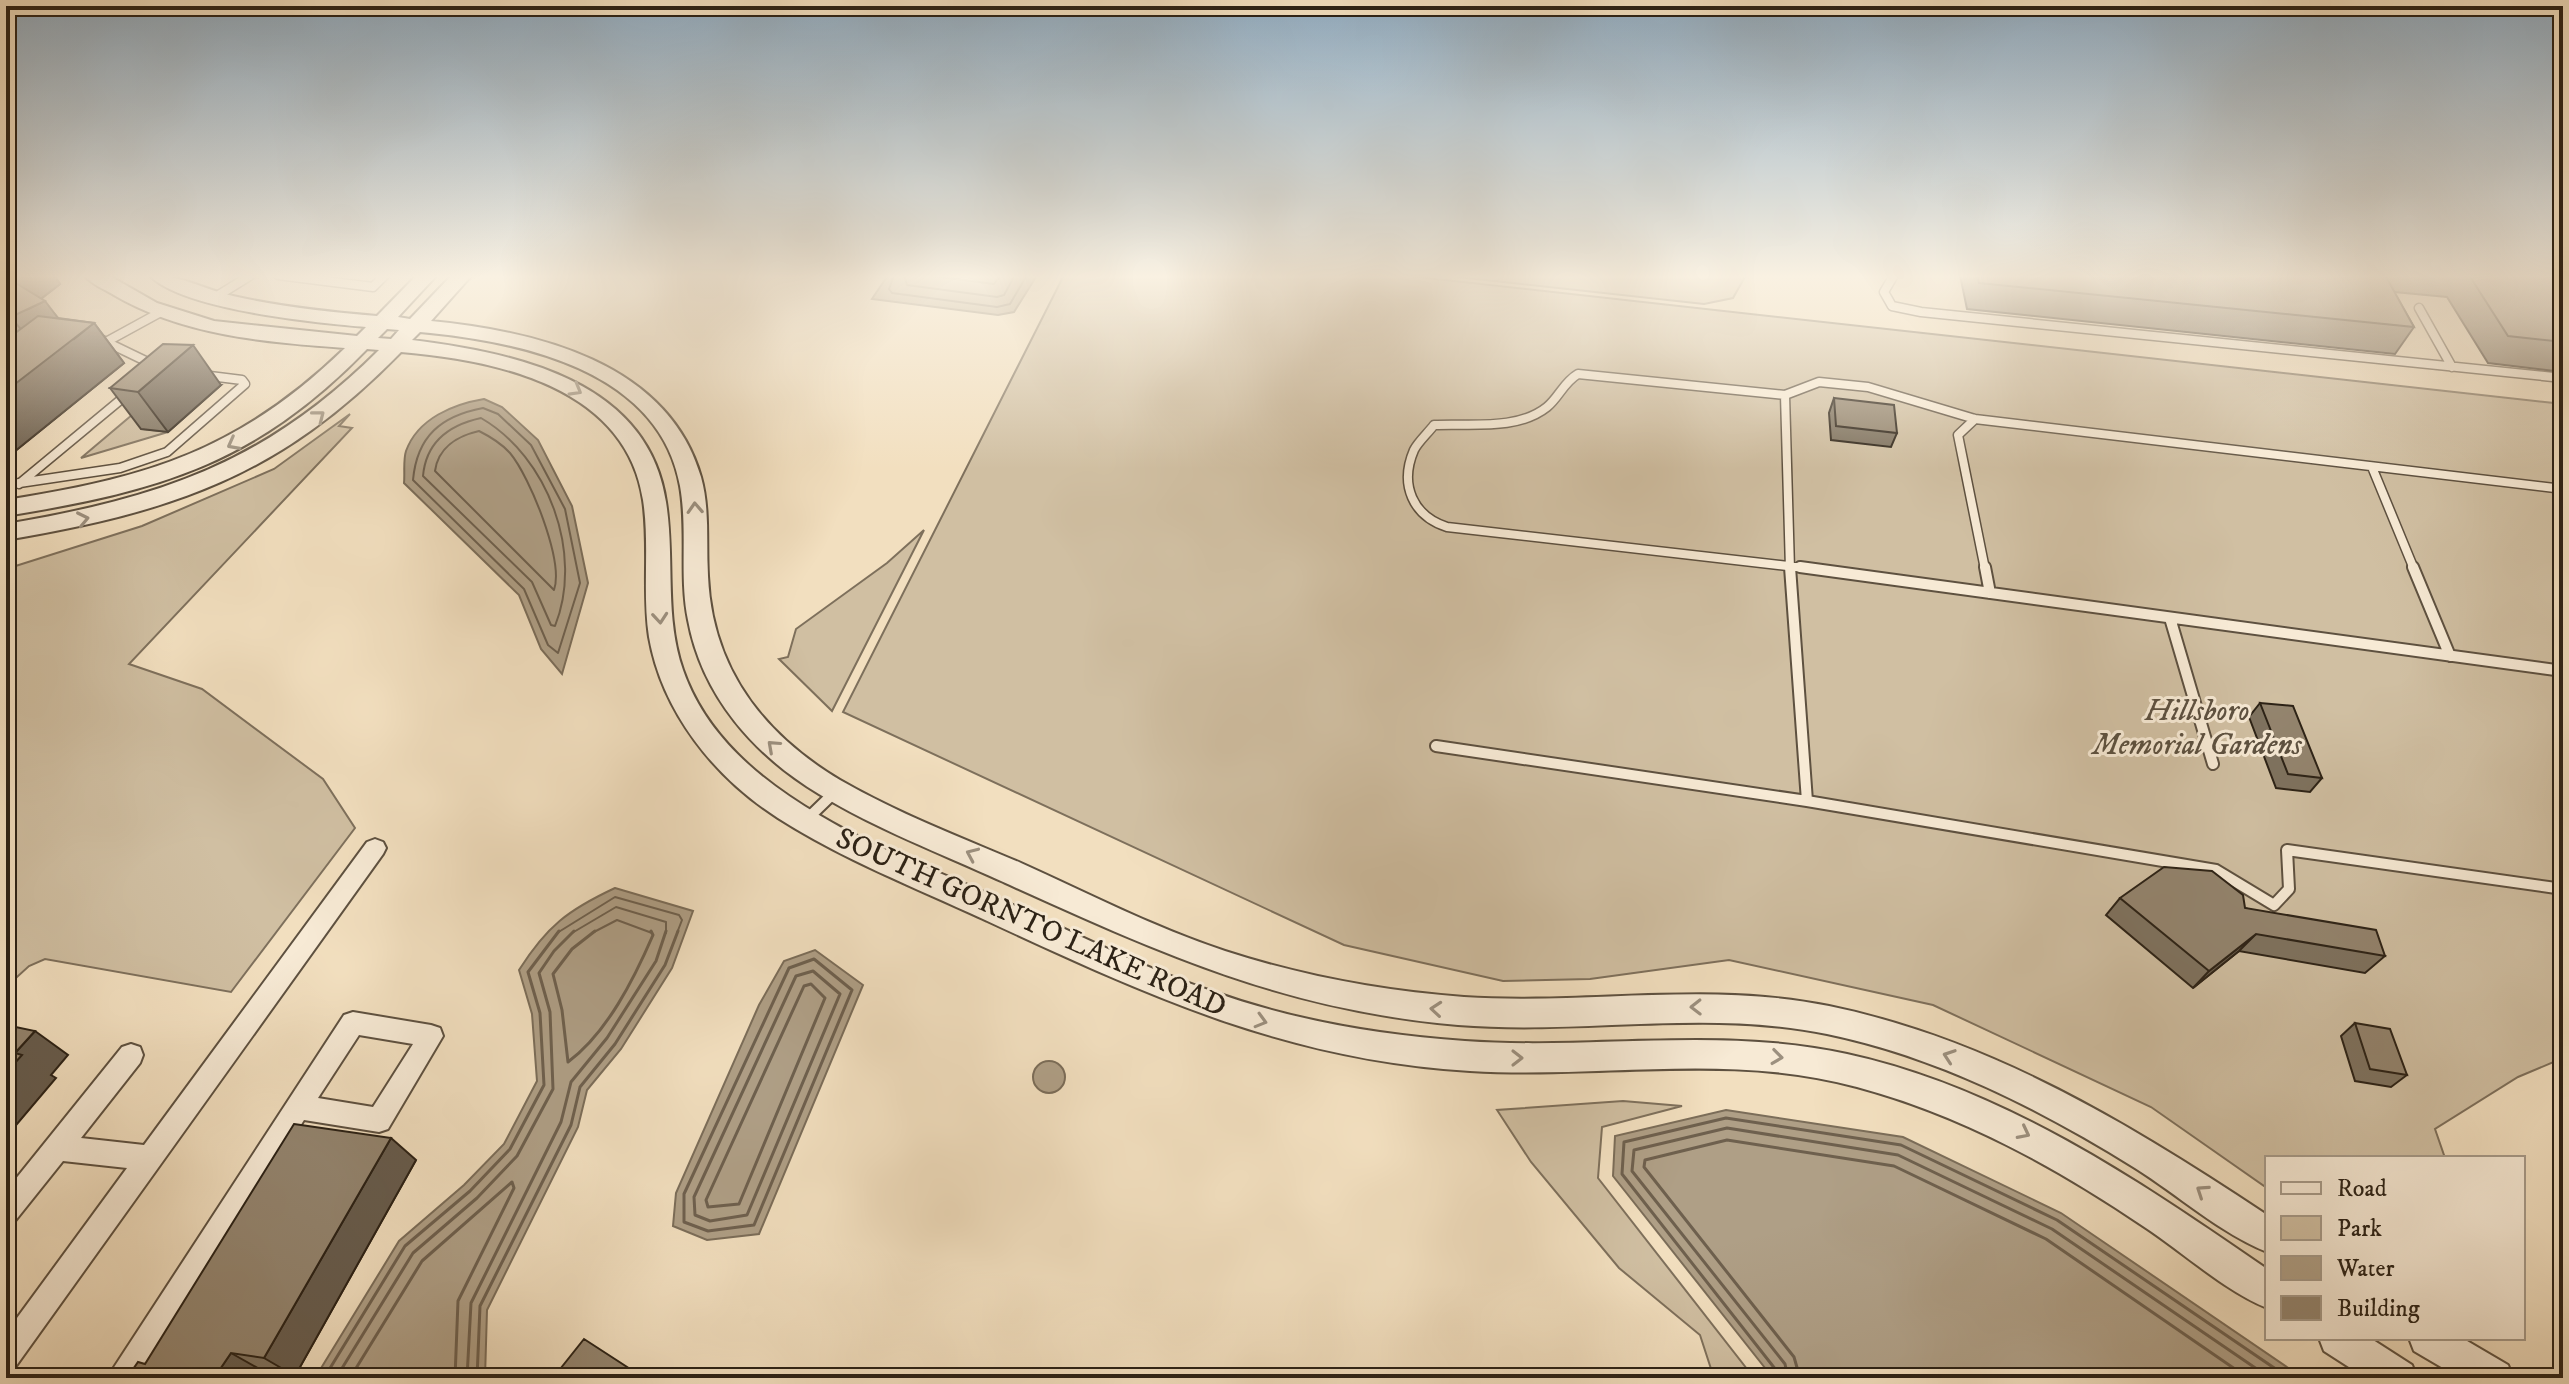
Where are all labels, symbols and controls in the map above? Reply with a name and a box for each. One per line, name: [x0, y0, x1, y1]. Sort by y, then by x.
one-way arrow: [567, 380, 582, 396]
one-way arrow: [310, 411, 324, 426]
one-way arrow: [227, 434, 241, 449]
one-way arrow: [687, 501, 704, 514]
one-way arrow: [76, 511, 89, 528]
one-way arrow: [651, 612, 668, 625]
park label: Hillsboro Memorial Gardens: [2090, 693, 2302, 764]
one-way arrow: [767, 741, 782, 755]
street label: SOUTH GORNTO LAKE ROAD: [830, 820, 1232, 1026]
one-way arrow: [966, 848, 981, 864]
one-way arrow: [1689, 998, 1702, 1016]
one-way arrow: [1429, 1000, 1442, 1017]
one-way arrow: [1253, 1011, 1267, 1028]
one-way arrow: [1771, 1048, 1784, 1065]
one-way arrow: [1511, 1049, 1524, 1067]
one-way arrow: [1943, 1049, 1957, 1065]
one-way arrow: [2015, 1124, 2030, 1139]
legend: [2265, 1156, 2525, 1340]
text: Road: [2337, 1174, 2387, 1204]
one-way arrow: [2197, 1186, 2211, 1201]
text: Park: [2337, 1214, 2382, 1244]
text: Water: [2336, 1254, 2394, 1284]
text: Building: [2337, 1294, 2420, 1324]

